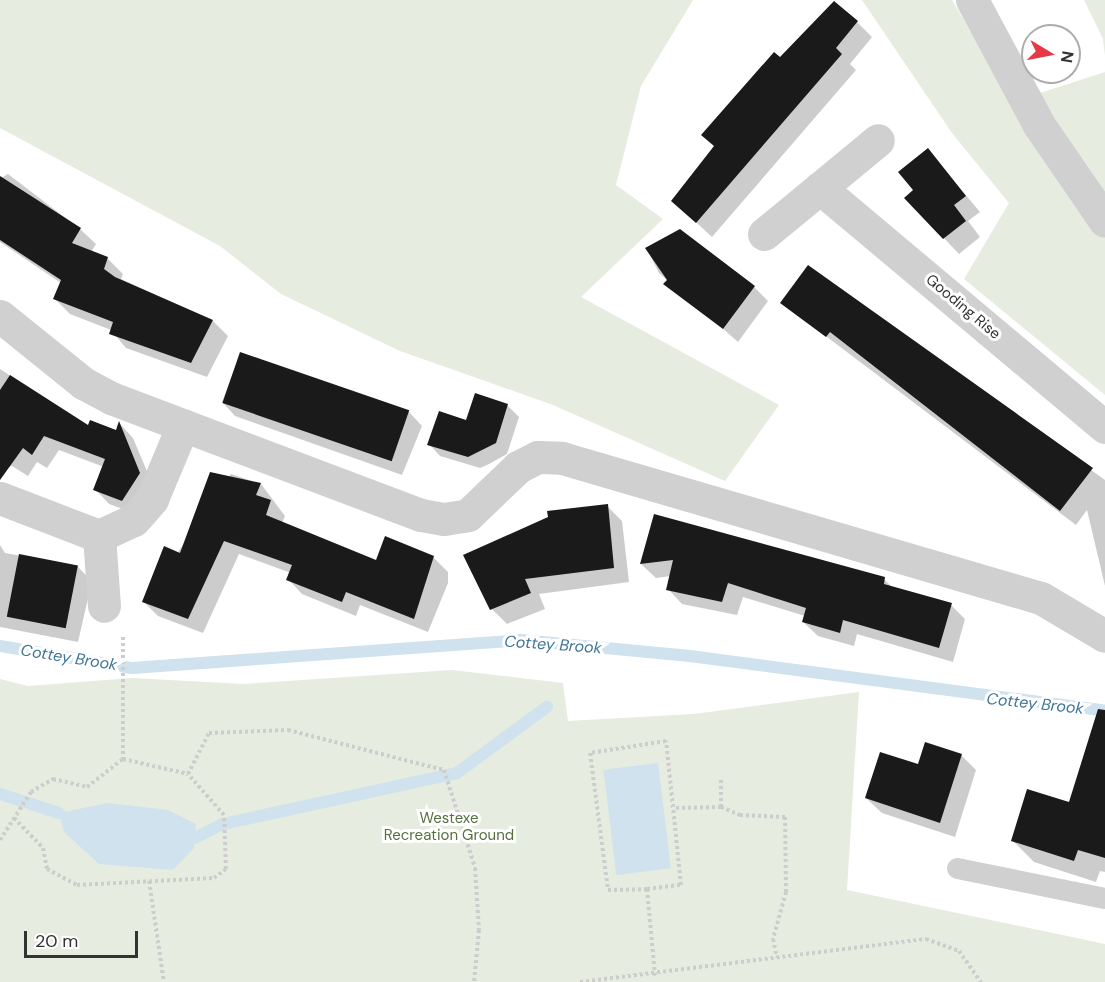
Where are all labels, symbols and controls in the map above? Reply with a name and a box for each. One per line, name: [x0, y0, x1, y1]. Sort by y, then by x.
north arrow: [1021, 24, 1081, 84]
text: N: [1056, 49, 1079, 64]
street label: Gooding Rise: [922, 271, 1004, 343]
water label: Cottey Brook: [504, 632, 602, 658]
water label: Cottey Brook: [19, 641, 119, 675]
water label: Cottey Brook: [985, 689, 1085, 719]
park label: Westexe Recreation Ground: [384, 809, 514, 844]
scale bar: [27, 919, 141, 957]
text: 20 m: [35, 929, 78, 953]

